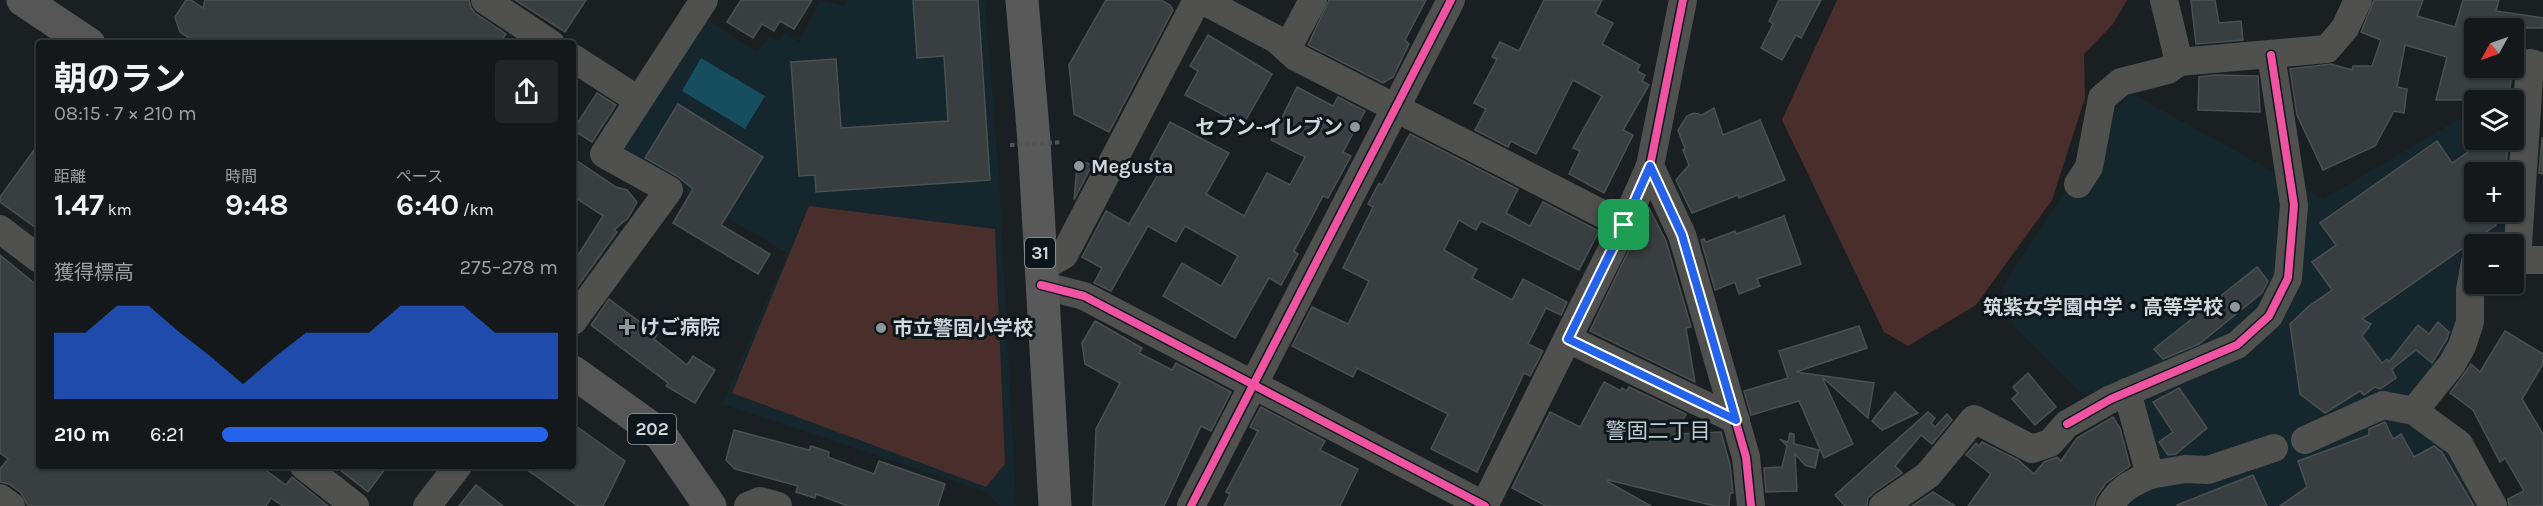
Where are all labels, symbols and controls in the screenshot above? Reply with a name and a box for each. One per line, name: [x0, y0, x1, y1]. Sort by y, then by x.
north arrow: [2464, 18, 2524, 78]
map controls: [2464, 18, 2524, 294]
text: 朝のラン: [54, 60, 186, 98]
button: share: [495, 60, 558, 123]
button: layers: [2464, 90, 2524, 150]
text: 08:15 · 7 × 210 m: [54, 102, 197, 125]
place label: セブン-イレブン: [1196, 116, 1343, 139]
marker: セブン-イレブン: [1348, 120, 1362, 134]
place label: Megusta: [1091, 155, 1173, 178]
marker: Megusta: [1072, 159, 1086, 173]
button: +: [2464, 162, 2524, 222]
text: 距離: [54, 167, 86, 186]
text: 時間: [225, 167, 257, 186]
text: ペース: [396, 167, 443, 186]
text: 1.47: [54, 187, 104, 223]
text: 9:48: [225, 187, 289, 223]
text: 6:40: [396, 187, 459, 223]
pin: [1598, 199, 1649, 250]
text: km: [104, 200, 132, 219]
text: /km: [459, 200, 494, 219]
icon: arrive: [1607, 208, 1640, 241]
button: −: [2464, 234, 2524, 294]
road number: 31: [1025, 238, 1055, 268]
text: 275–278 m: [460, 256, 558, 279]
text: 獲得標高: [54, 261, 134, 284]
place label: 筑紫女学園中学・高等学校: [1983, 296, 2223, 319]
marker: 筑紫女学園中学・高等学校: [2228, 300, 2242, 314]
place label: けご病院: [640, 316, 720, 339]
place label: 市立警固小学校: [893, 317, 1033, 340]
marker: けご病院: [618, 318, 636, 336]
marker: 市立警固小学校: [874, 321, 888, 335]
road number: 202: [628, 414, 676, 444]
district label: 警固二丁目: [1606, 419, 1711, 443]
text: 210 m: [54, 423, 110, 446]
text: 6:21: [150, 423, 184, 446]

